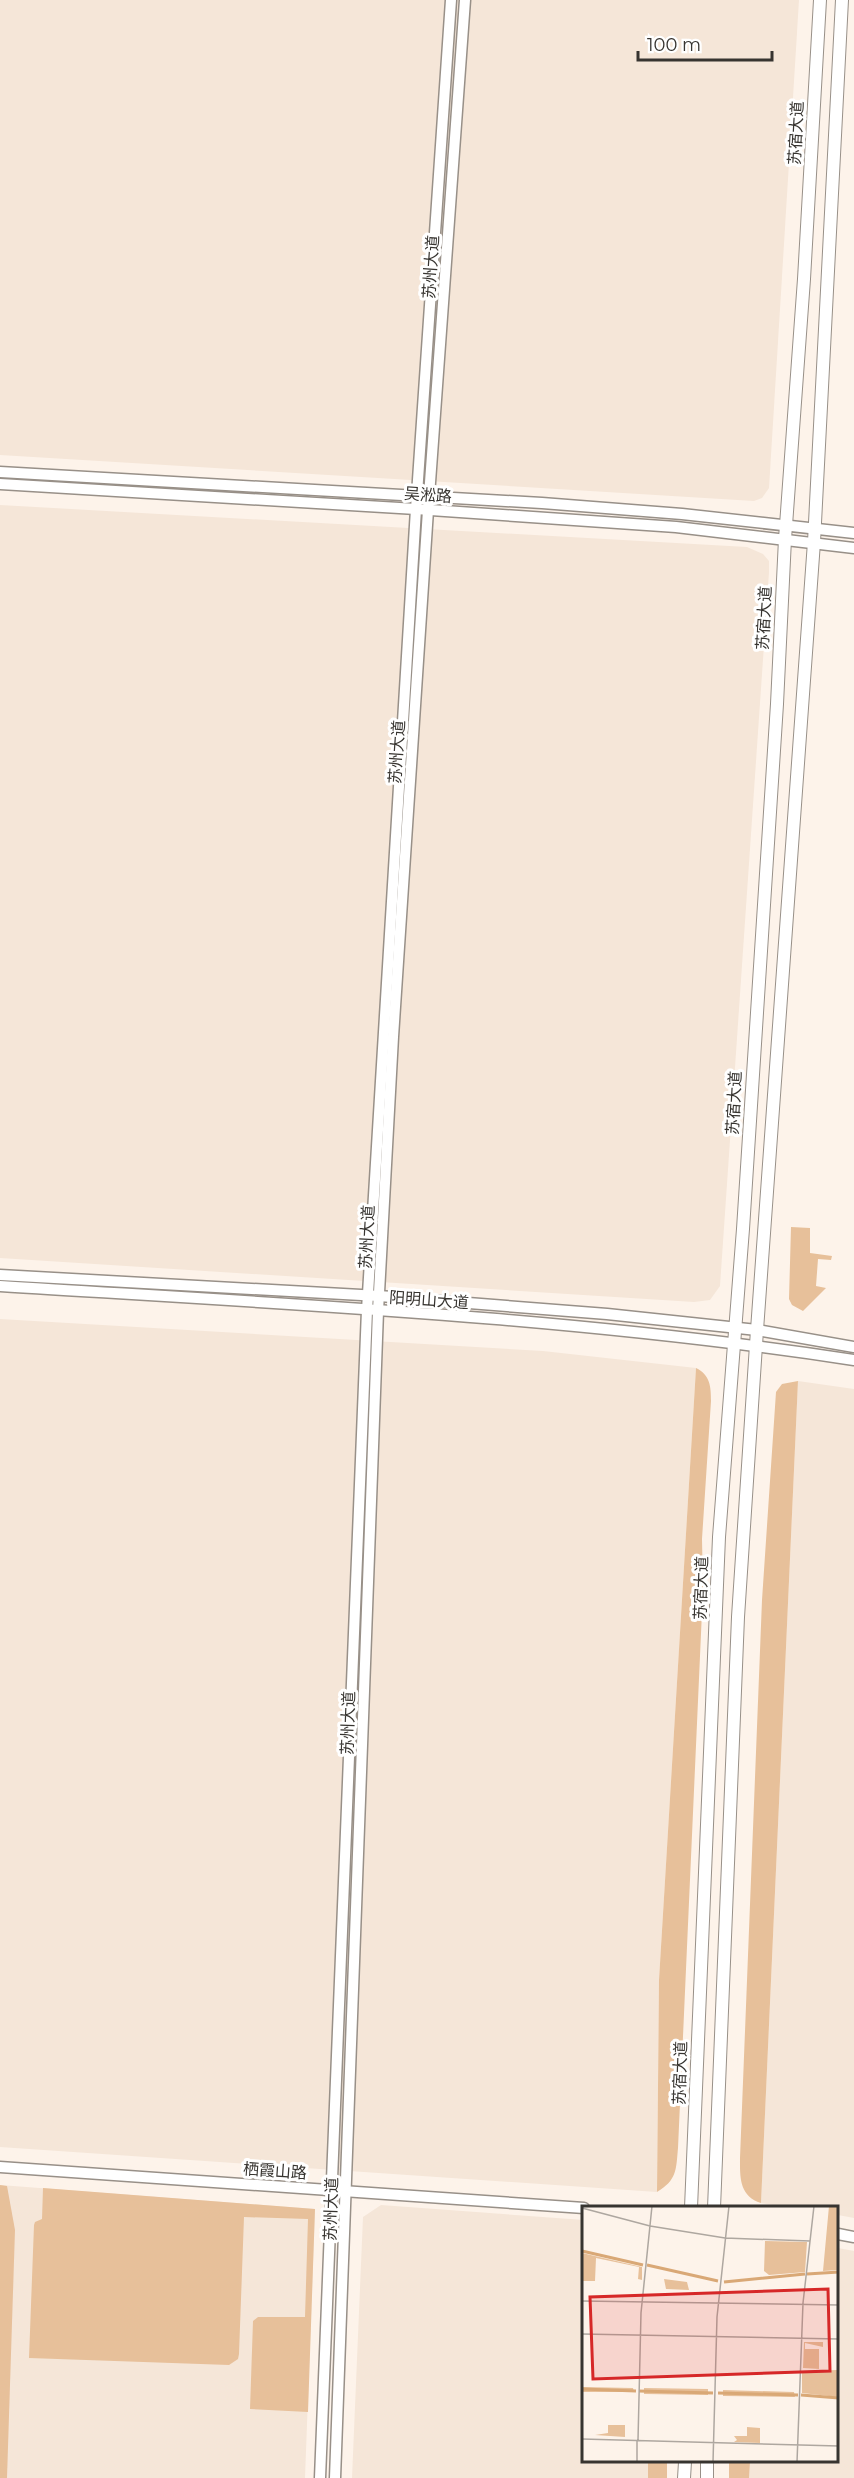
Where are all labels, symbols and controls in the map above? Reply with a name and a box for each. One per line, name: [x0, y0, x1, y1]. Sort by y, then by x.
scale bar: [638, 24, 772, 62]
text: 100 m: [647, 34, 701, 56]
street label: 苏宿大道: [785, 101, 807, 165]
street label: 苏州大道: [419, 234, 443, 300]
street label: 吴淞路: [403, 484, 453, 506]
street label: 苏宿大道: [753, 586, 775, 650]
street label: 苏州大道: [385, 719, 409, 785]
street label: 苏宿大道: [723, 1071, 745, 1135]
street label: 苏州大道: [356, 1205, 378, 1269]
street label: 阳明山大道: [388, 1288, 470, 1312]
street label: 苏宿大道: [690, 1556, 712, 1620]
street label: 苏州大道: [337, 1691, 359, 1755]
street label: 苏宿大道: [669, 2041, 691, 2105]
street label: 栖霞山路: [242, 2159, 308, 2183]
street label: 苏州大道: [320, 2177, 342, 2241]
inset map: [582, 2206, 839, 2463]

